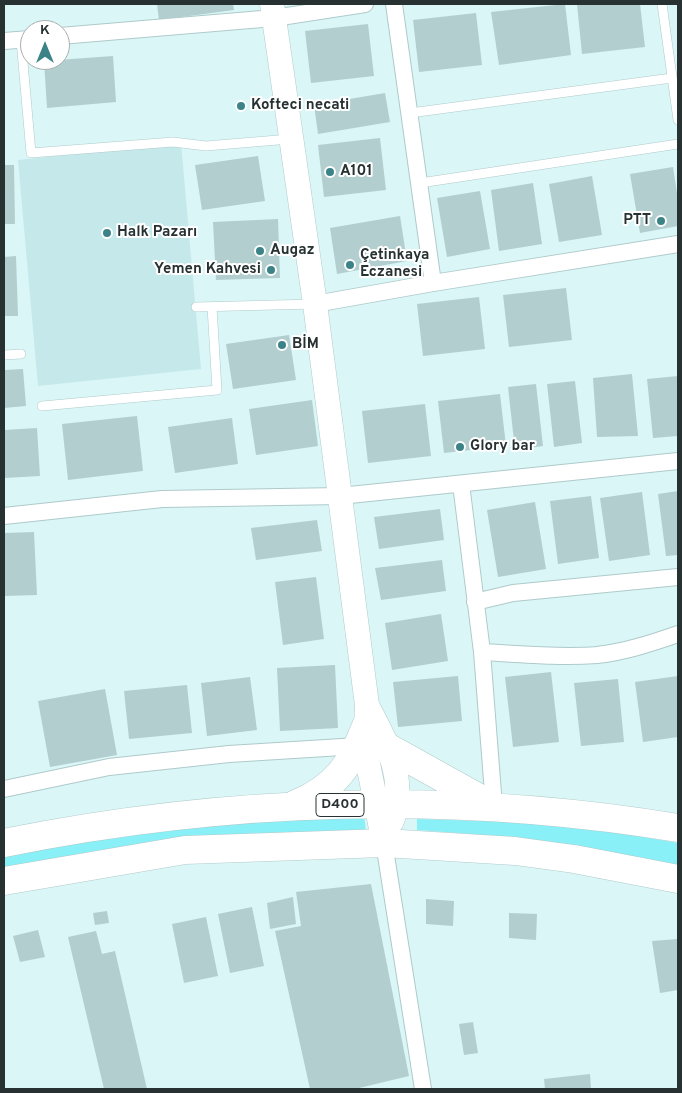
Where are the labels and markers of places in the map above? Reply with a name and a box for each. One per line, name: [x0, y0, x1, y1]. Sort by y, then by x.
place label: Kofteci necati: [251, 97, 349, 115]
marker: Kofteci necati: [235, 100, 247, 112]
place label: A101: [340, 163, 372, 181]
marker: A101: [324, 166, 336, 178]
place label: PTT: [623, 212, 651, 230]
marker: PTT: [655, 215, 667, 227]
place label: Halk Pazarı: [117, 224, 197, 242]
marker: Halk Pazarı: [101, 227, 113, 239]
place label: Augaz: [270, 242, 315, 260]
marker: Augaz: [254, 245, 266, 257]
place label: Çetinkaya Eczanesi: [360, 247, 429, 282]
marker: Çetinkaya Eczanesi: [344, 259, 356, 271]
place label: Yemen Kahvesi: [154, 261, 261, 279]
marker: Yemen Kahvesi: [265, 264, 277, 276]
place label: BİM: [292, 336, 319, 354]
marker: BİM: [276, 339, 288, 351]
place label: Glory bar: [470, 438, 535, 456]
marker: Glory bar: [454, 441, 466, 453]

